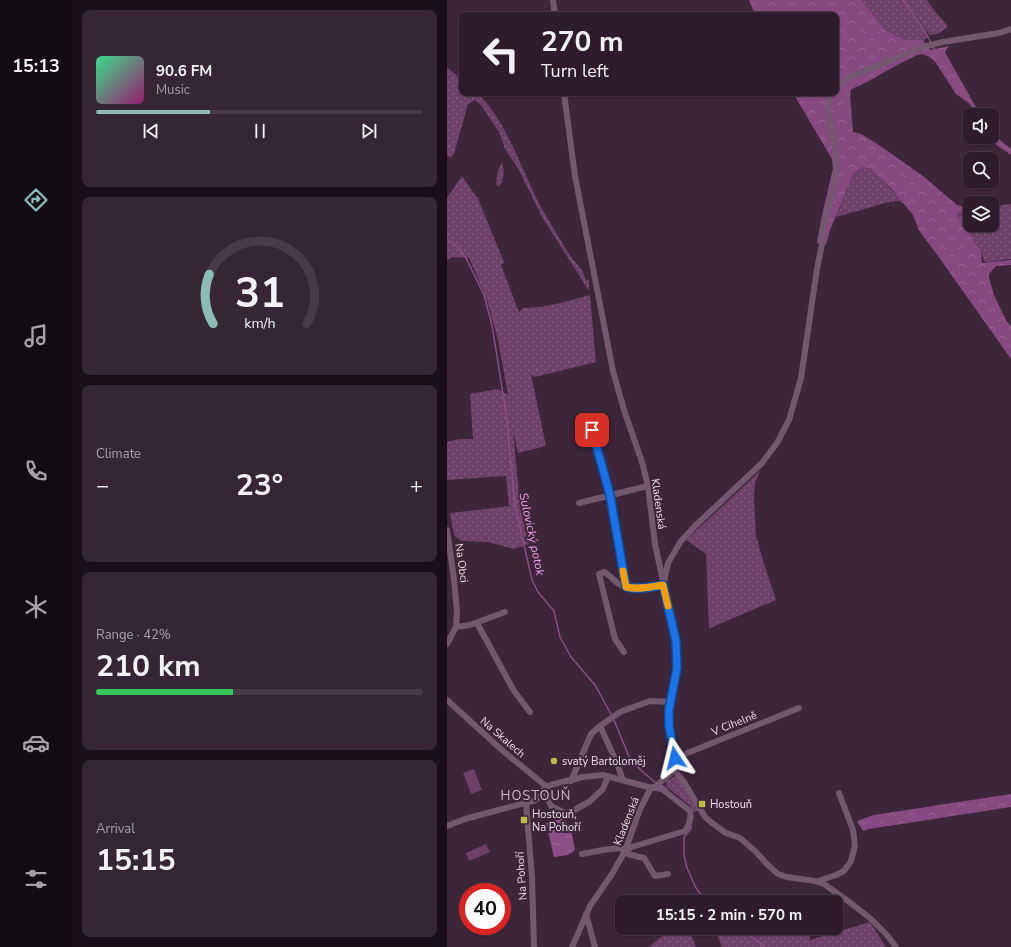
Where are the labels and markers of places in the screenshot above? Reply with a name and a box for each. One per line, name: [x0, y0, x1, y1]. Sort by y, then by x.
pin: [575, 413, 609, 447]
place label: svatý Bartoloměj: [562, 754, 646, 769]
marker: svatý Bartoloměj: [549, 756, 559, 766]
place label: Hostouň: [710, 797, 752, 812]
marker: Hostouň: [697, 799, 707, 809]
place label: Hostouň, Na Pohoří: [532, 807, 582, 835]
marker: Hostouň, Na Pohoří: [519, 815, 529, 825]

